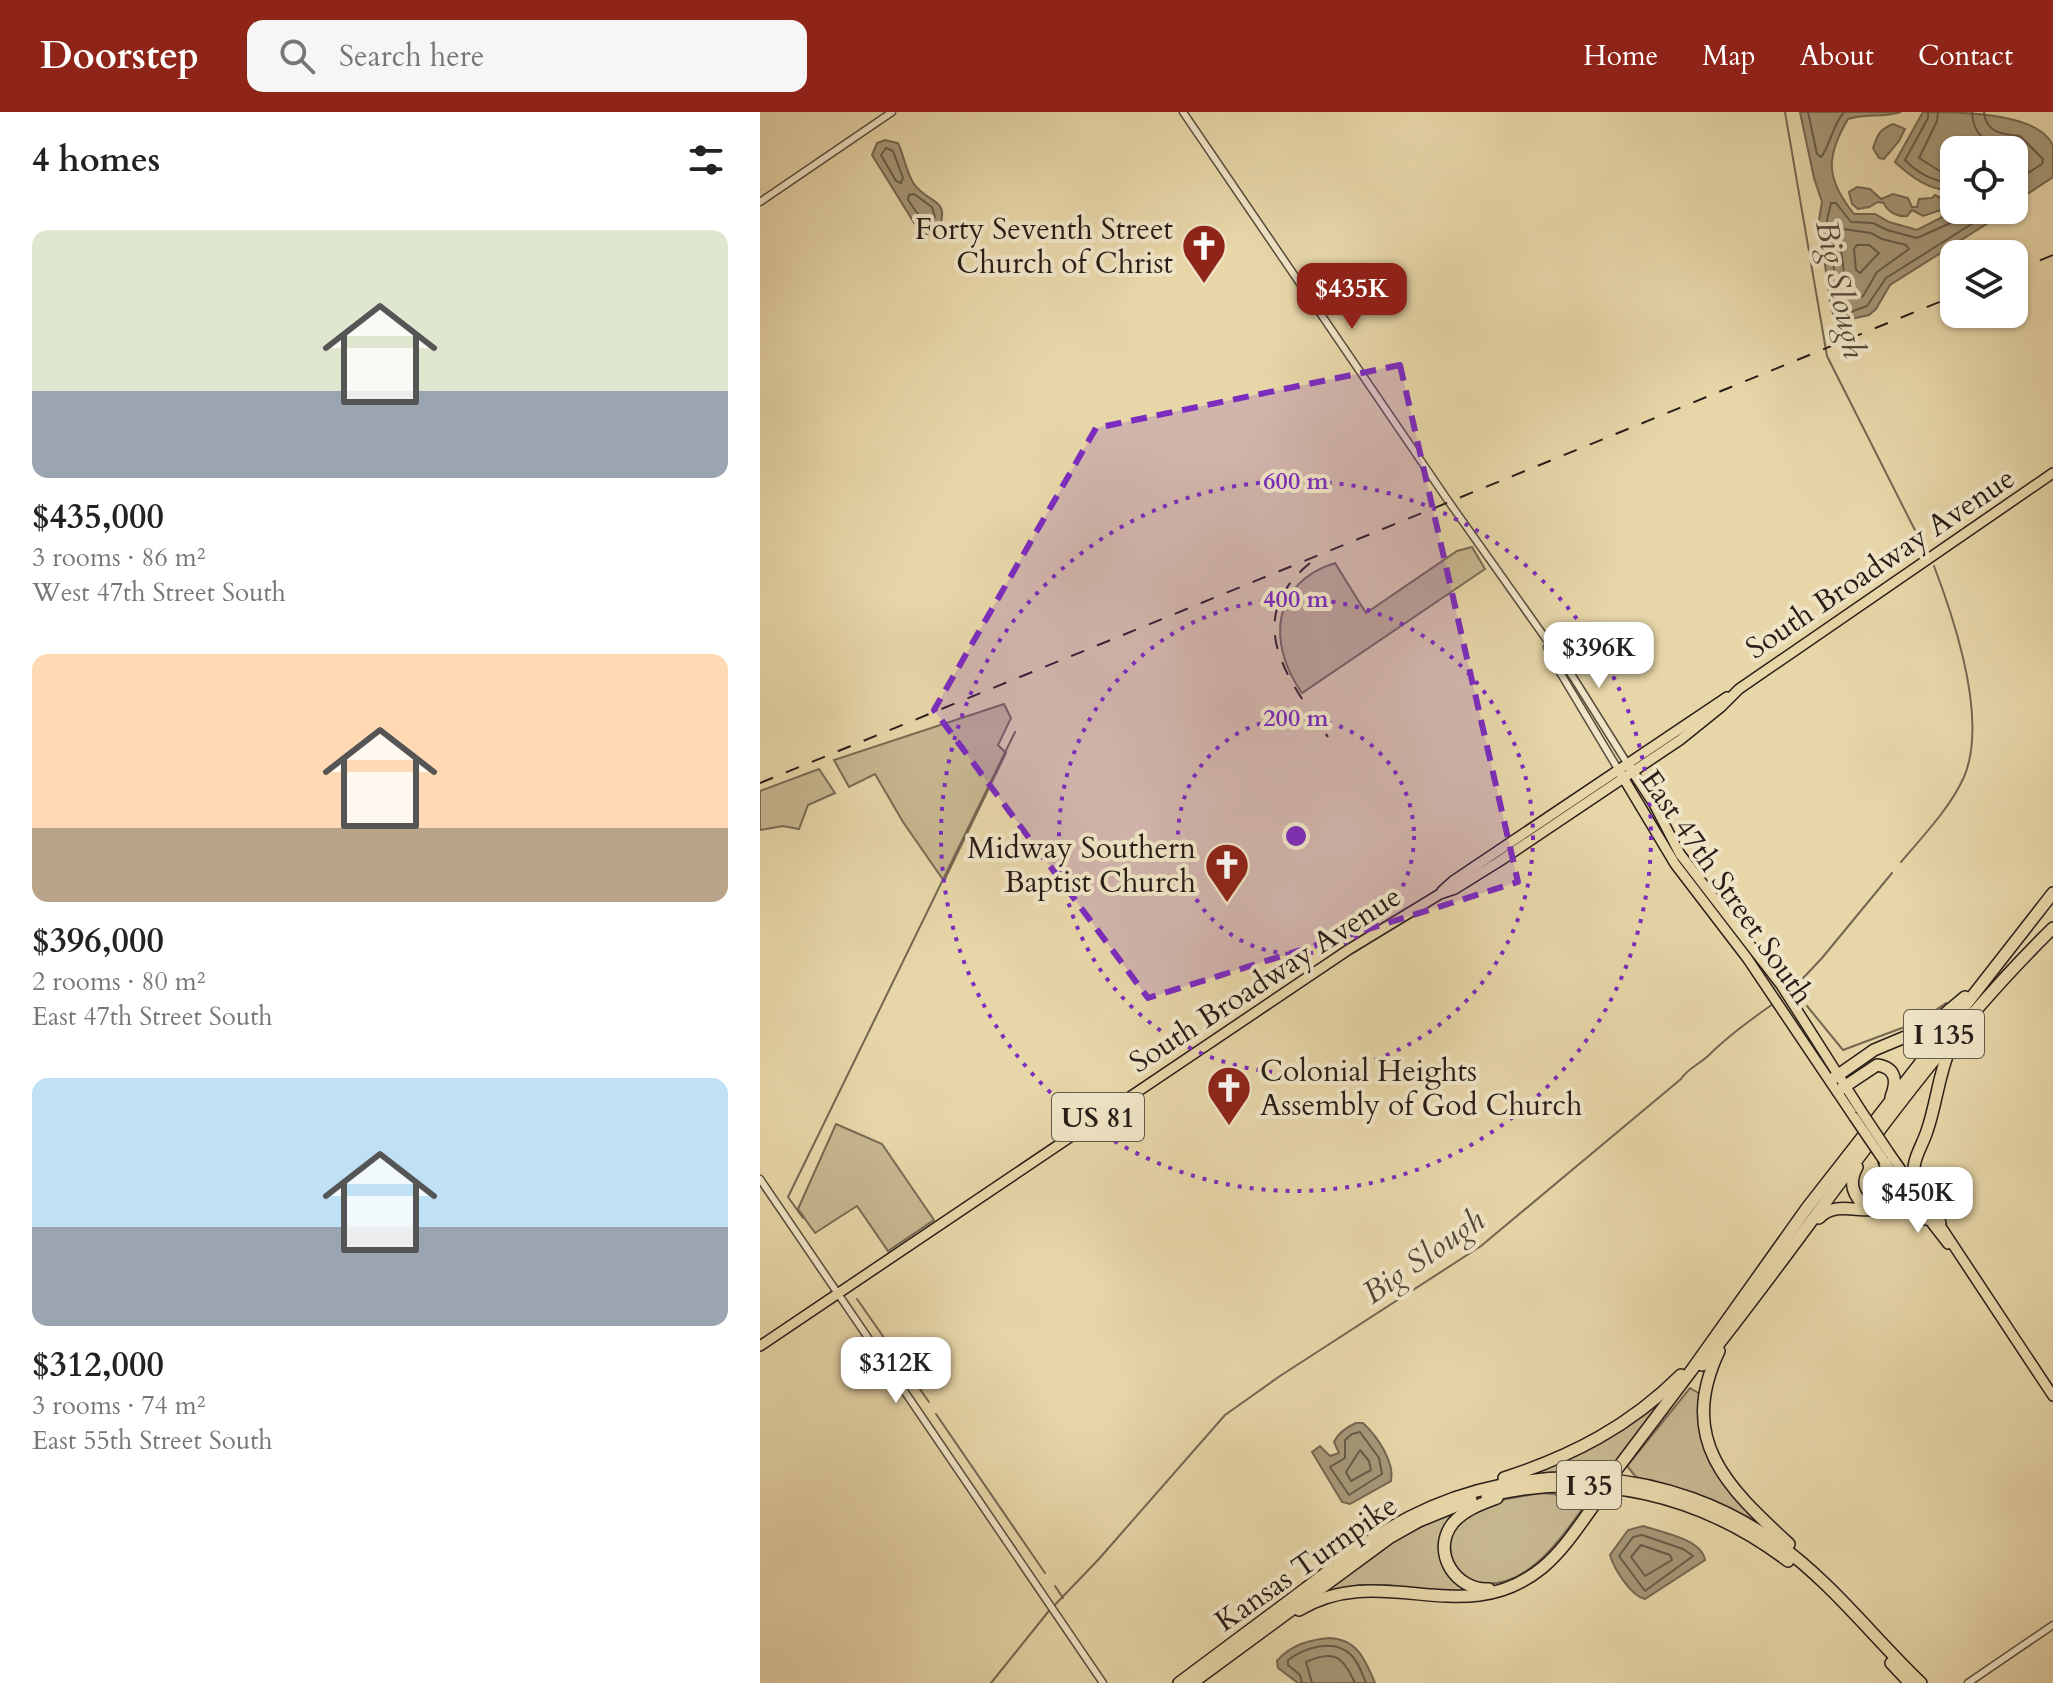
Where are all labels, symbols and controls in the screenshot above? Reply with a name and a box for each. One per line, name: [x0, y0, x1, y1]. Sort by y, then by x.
search box: [247, 20, 807, 92]
text: Doorstep: [40, 30, 199, 82]
icon: search: [275, 34, 319, 78]
text: Search here: [339, 36, 484, 77]
text: Home: [1583, 37, 1658, 75]
text: Map: [1702, 37, 1756, 75]
text: About: [1800, 37, 1874, 75]
text: Contact: [1918, 37, 2013, 75]
map controls: [1940, 136, 2028, 328]
button: locate: [1940, 136, 2028, 224]
text: 4 homes: [32, 137, 160, 183]
icon: filters: [684, 138, 728, 182]
place label: Forty Seventh Street Church of Christ: [915, 209, 1174, 284]
water label: Big Slough: [1804, 216, 1876, 362]
church icon: Forty Seventh Street Church of Christ: [1180, 222, 1228, 285]
button: layers: [1940, 240, 2028, 328]
pin: $435K: [1296, 263, 1408, 331]
text: $435K: [1315, 271, 1389, 306]
icon: home: [308, 282, 452, 426]
street label: South Broadway Avenue: [1738, 458, 2023, 669]
text: 600 m: [1263, 465, 1330, 498]
text: $435,000: [32, 494, 164, 540]
text: 3 rooms · 86 m²: [32, 540, 205, 575]
text: West 47th Street South: [32, 575, 286, 610]
text: 400 m: [1263, 583, 1330, 616]
pin: $396K: [1543, 622, 1655, 690]
text: $396K: [1562, 630, 1636, 665]
text: 200 m: [1263, 702, 1330, 735]
icon: home: [308, 706, 452, 850]
street label: East 47th Street South: [1630, 762, 1823, 1013]
centre of rings: [1282, 822, 1310, 850]
place label: Midway Southern Baptist Church: [967, 828, 1197, 903]
church icon: Midway Southern Baptist Church: [1203, 841, 1251, 904]
street label: South Broadway Avenue: [1121, 876, 1409, 1083]
text: $396,000: [32, 918, 164, 964]
text: 2 rooms · 80 m²: [32, 964, 205, 999]
text: East 47th Street South: [32, 999, 273, 1034]
road number: I 135: [1904, 1010, 1984, 1058]
place label: Colonial Heights Assembly of God Church: [1260, 1051, 1583, 1126]
church icon: Colonial Heights Assembly of God Church: [1205, 1064, 1253, 1127]
road number: US 81: [1052, 1093, 1144, 1141]
icon: home: [308, 1130, 452, 1274]
pin: $450K: [1862, 1167, 1974, 1235]
text: $450K: [1881, 1175, 1955, 1210]
water label: Big Slough: [1354, 1199, 1493, 1315]
pin: $312K: [840, 1337, 952, 1405]
text: $312,000: [32, 1342, 164, 1388]
text: $312K: [859, 1345, 933, 1380]
text: 3 rooms · 74 m²: [32, 1388, 205, 1423]
text: East 55th Street South: [32, 1423, 273, 1458]
road number: I 35: [1557, 1461, 1621, 1509]
street label: Kansas Turnpike: [1207, 1485, 1406, 1642]

